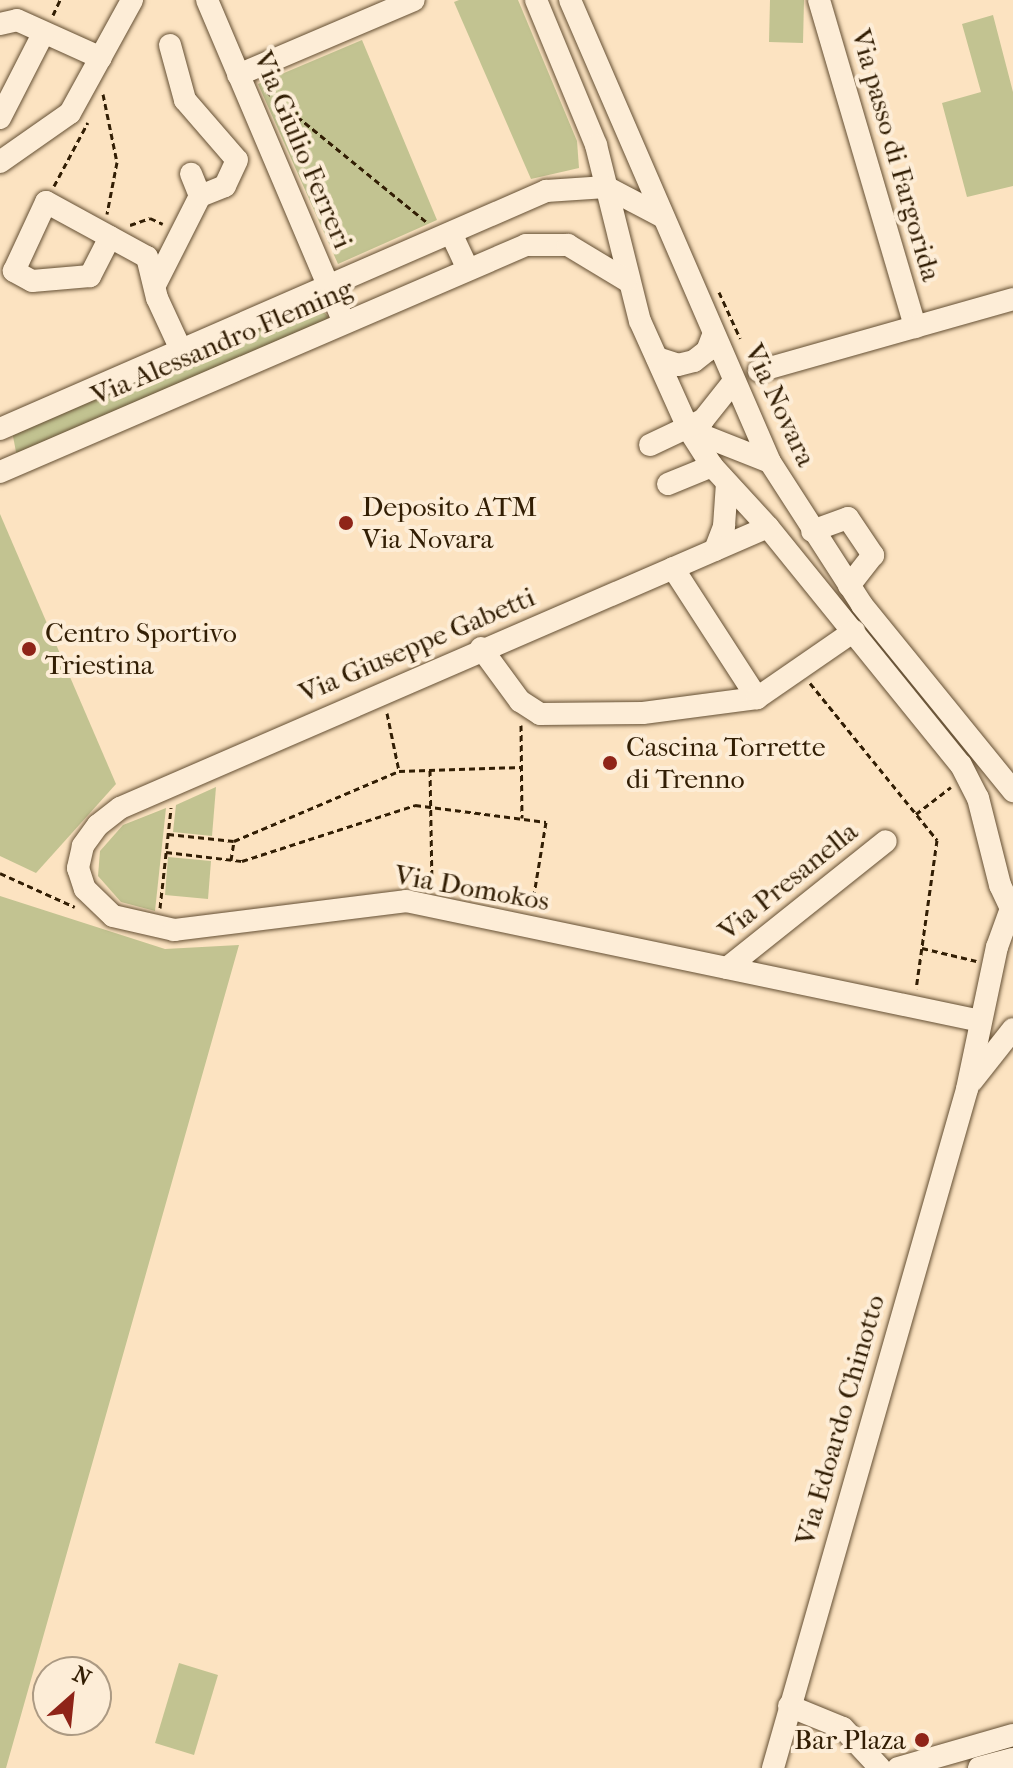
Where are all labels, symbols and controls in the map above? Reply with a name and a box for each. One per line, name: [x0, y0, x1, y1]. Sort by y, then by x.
street label: Via passo di Fargorida: [844, 25, 948, 285]
street label: Via Giulio Ferreri: [246, 46, 360, 254]
street label: Via Alessandro Fleming: [86, 272, 358, 412]
street label: Via Novara: [737, 338, 823, 472]
place label: Deposito ATM Via Novara: [362, 490, 537, 556]
marker: Deposito ATM Via Novara: [337, 514, 355, 532]
street label: Via Giuseppe Gabetti: [294, 580, 540, 710]
place label: Centro Sportivo Triestina: [45, 616, 237, 682]
marker: Centro Sportivo Triestina: [20, 640, 38, 658]
place label: Cascina Torrette di Trenno: [626, 730, 826, 796]
marker: Cascina Torrette di Trenno: [601, 754, 619, 772]
street label: Via Presanella: [712, 815, 864, 947]
street label: Via Domokos: [392, 858, 552, 918]
street label: Via Edoardo Chinotto: [788, 1291, 892, 1549]
north arrow: [32, 1656, 112, 1736]
text: N: [69, 1661, 95, 1692]
place label: Bar Plaza: [794, 1723, 906, 1757]
marker: Bar Plaza: [913, 1731, 931, 1749]

